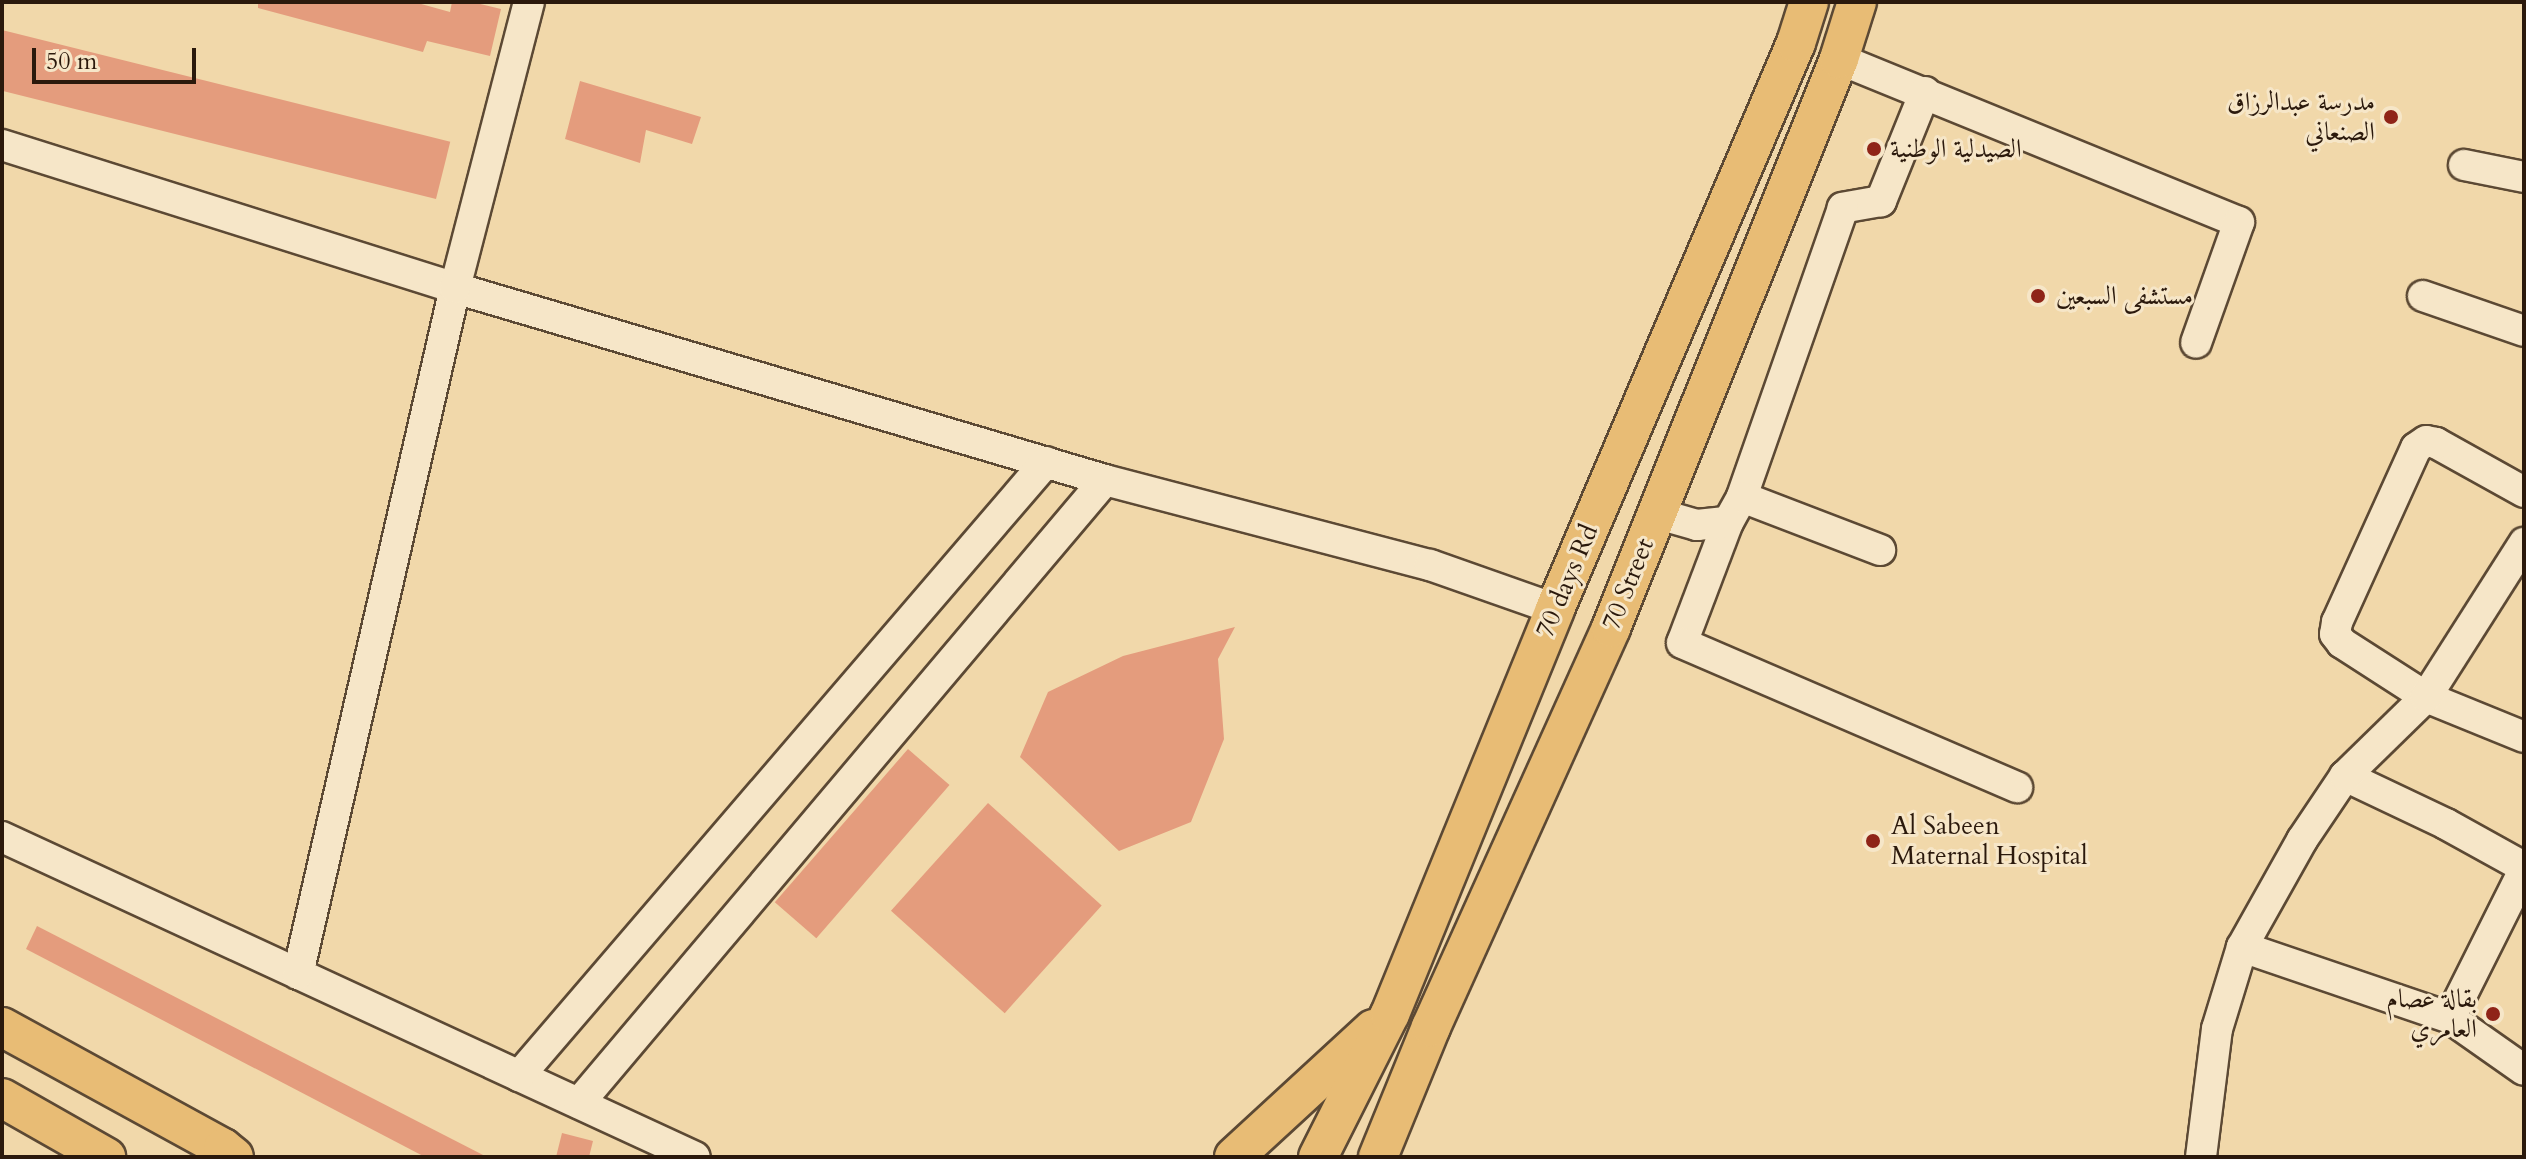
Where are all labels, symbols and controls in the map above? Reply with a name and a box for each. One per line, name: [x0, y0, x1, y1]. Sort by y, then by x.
scale bar: [36, 32, 200, 82]
text: 50 m: [46, 45, 97, 78]
place label: مدرسة عبدالرزاق الصنعاني: [2227, 86, 2375, 148]
marker: مدرسة عبدالرزاق الصنعاني: [2382, 108, 2400, 126]
place label: الصيدلية الوطنية: [1890, 133, 2022, 165]
marker: الصيدلية الوطنية: [1865, 140, 1883, 158]
place label: مستشفى السبعين: [2056, 280, 2193, 312]
marker: مستشفى السبعين: [2027, 285, 2049, 307]
street label: 70 days Rd: [1529, 520, 1605, 642]
street label: 70 Street: [1596, 534, 1660, 634]
place label: Al Sabeen Maternal Hospital: [1891, 810, 2088, 872]
marker: Al Sabeen Maternal Hospital: [1862, 830, 1884, 852]
place label: بقالة عصام العامري: [2386, 983, 2477, 1044]
marker: بقالة عصام العامري: [2484, 1005, 2502, 1023]

